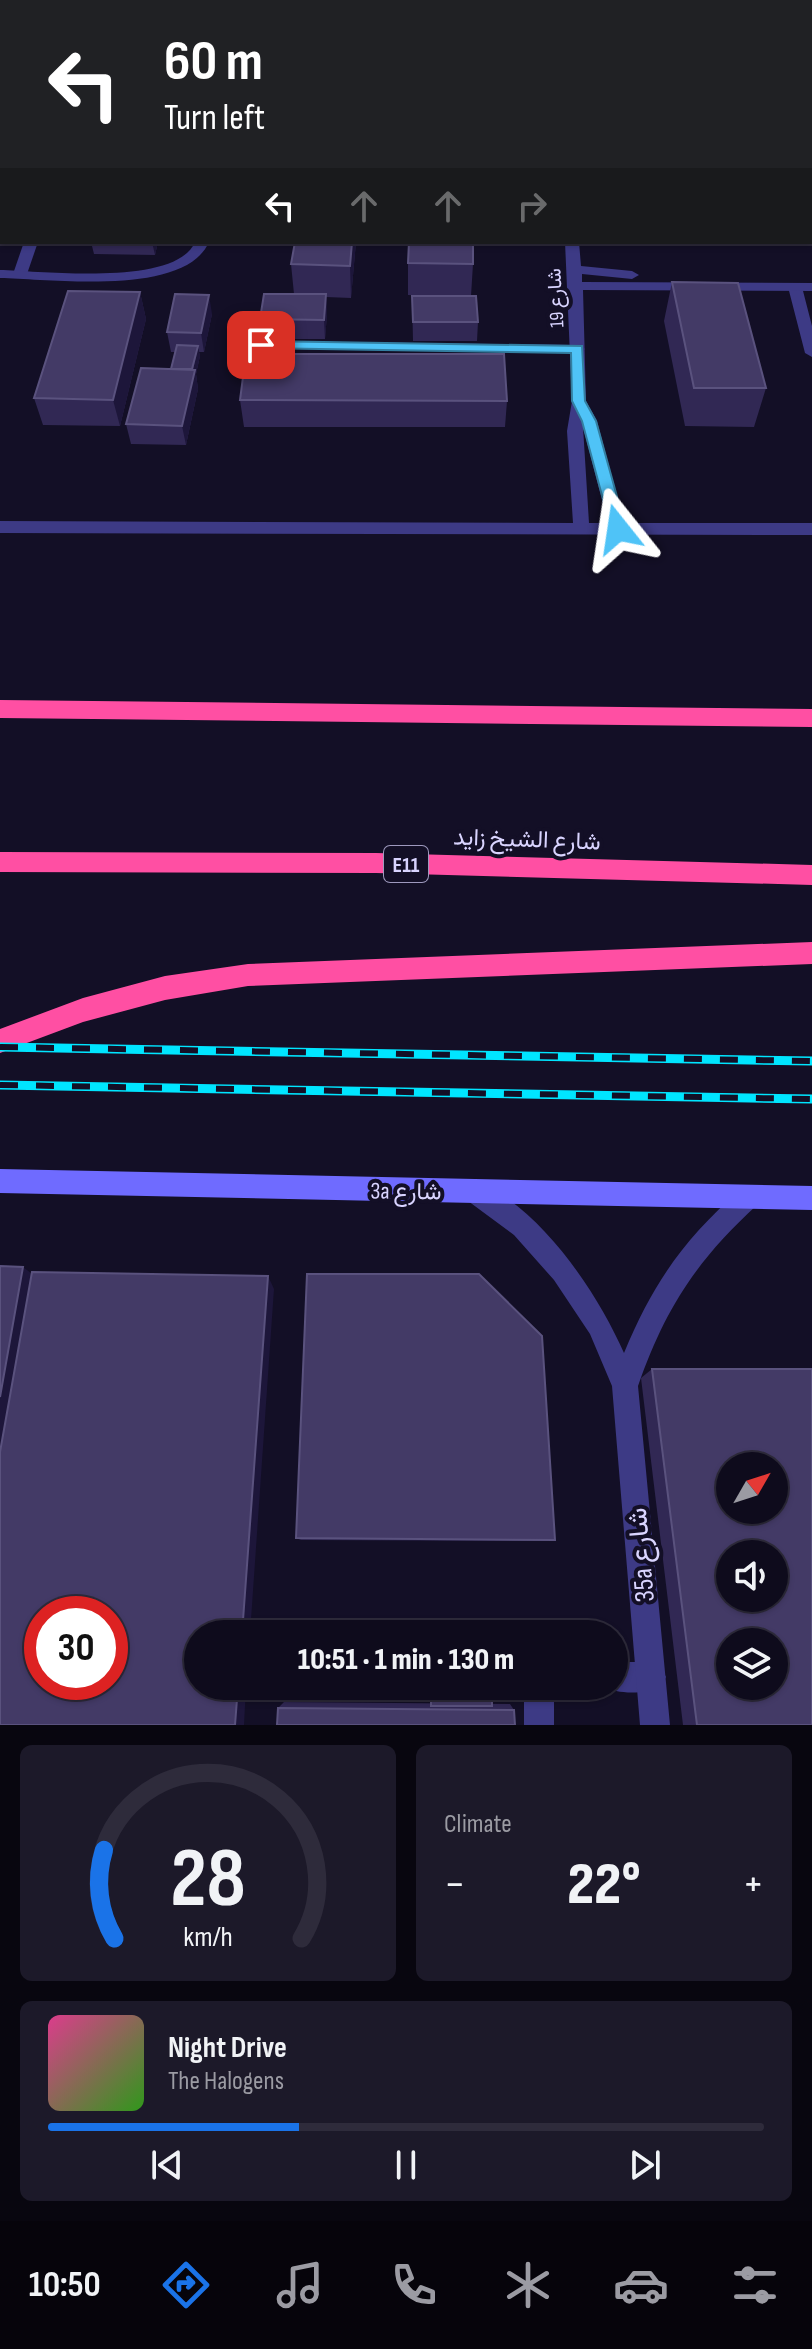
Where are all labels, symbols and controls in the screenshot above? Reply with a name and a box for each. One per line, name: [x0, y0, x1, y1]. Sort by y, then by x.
text: 60 m: [164, 29, 263, 96]
icon: left: [32, 32, 136, 136]
text: Turn left: [164, 97, 265, 140]
icon: left: [258, 184, 302, 228]
icon: ahead: [342, 184, 386, 228]
icon: ahead: [426, 184, 470, 228]
icon: right: [510, 184, 554, 228]
street label: شارع 19: [542, 268, 571, 328]
pin: [227, 311, 295, 379]
icon: arrive: [239, 323, 283, 367]
position arrow: [576, 487, 660, 571]
street label: شارع الشيخ زايد: [453, 822, 601, 859]
road number: E11: [384, 846, 428, 882]
street label: 3a شارع: [370, 1176, 442, 1208]
north arrow: [716, 1452, 788, 1524]
map controls: [716, 1452, 788, 1700]
street label: 35a شارع: [621, 1506, 663, 1603]
button: sound: [716, 1540, 788, 1612]
speed limit sign: 30: [24, 1596, 128, 1700]
button: layers: [716, 1628, 788, 1700]
text: 10:51 · 1 min · 130 m: [298, 1642, 514, 1678]
text: Climate: [444, 1809, 512, 1840]
text: 28: [170, 1830, 246, 1930]
text: 22°: [567, 1849, 641, 1921]
text: −: [444, 1858, 466, 1911]
text: +: [742, 1858, 764, 1911]
text: km/h: [183, 1920, 233, 1955]
text: Night Drive: [168, 2030, 287, 2066]
text: The Halogens: [168, 2066, 284, 2097]
icon: previous: [145, 2143, 189, 2187]
icon: pause: [384, 2143, 428, 2187]
icon: next: [623, 2143, 667, 2187]
icon: directions: [158, 2257, 214, 2313]
icon: music: [272, 2257, 328, 2313]
icon: phone: [386, 2257, 442, 2313]
icon: climate: [500, 2257, 556, 2313]
icon: car: [613, 2257, 669, 2313]
icon: filters: [727, 2257, 783, 2313]
text: 10:50: [29, 2264, 101, 2307]

